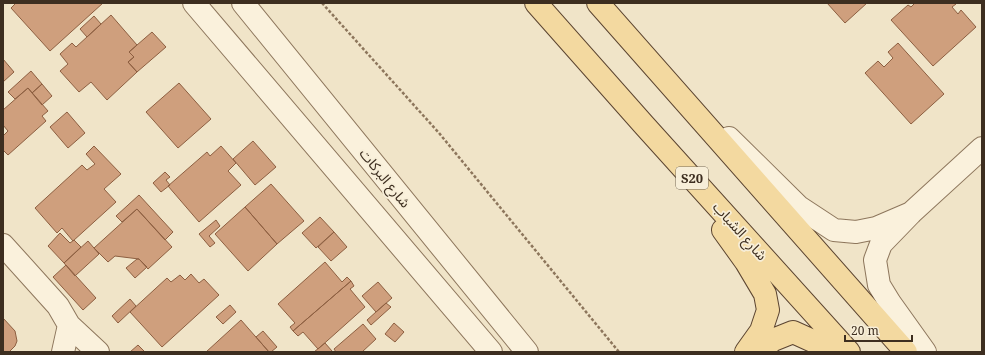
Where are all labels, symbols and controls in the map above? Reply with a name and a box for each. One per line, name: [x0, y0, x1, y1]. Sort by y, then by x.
street label: شارع البركات: [354, 144, 415, 213]
road number: S20: [676, 167, 708, 189]
street label: شارع الشباب: [708, 197, 772, 265]
scale bar: [845, 317, 912, 343]
text: 20 m: [851, 322, 879, 339]

